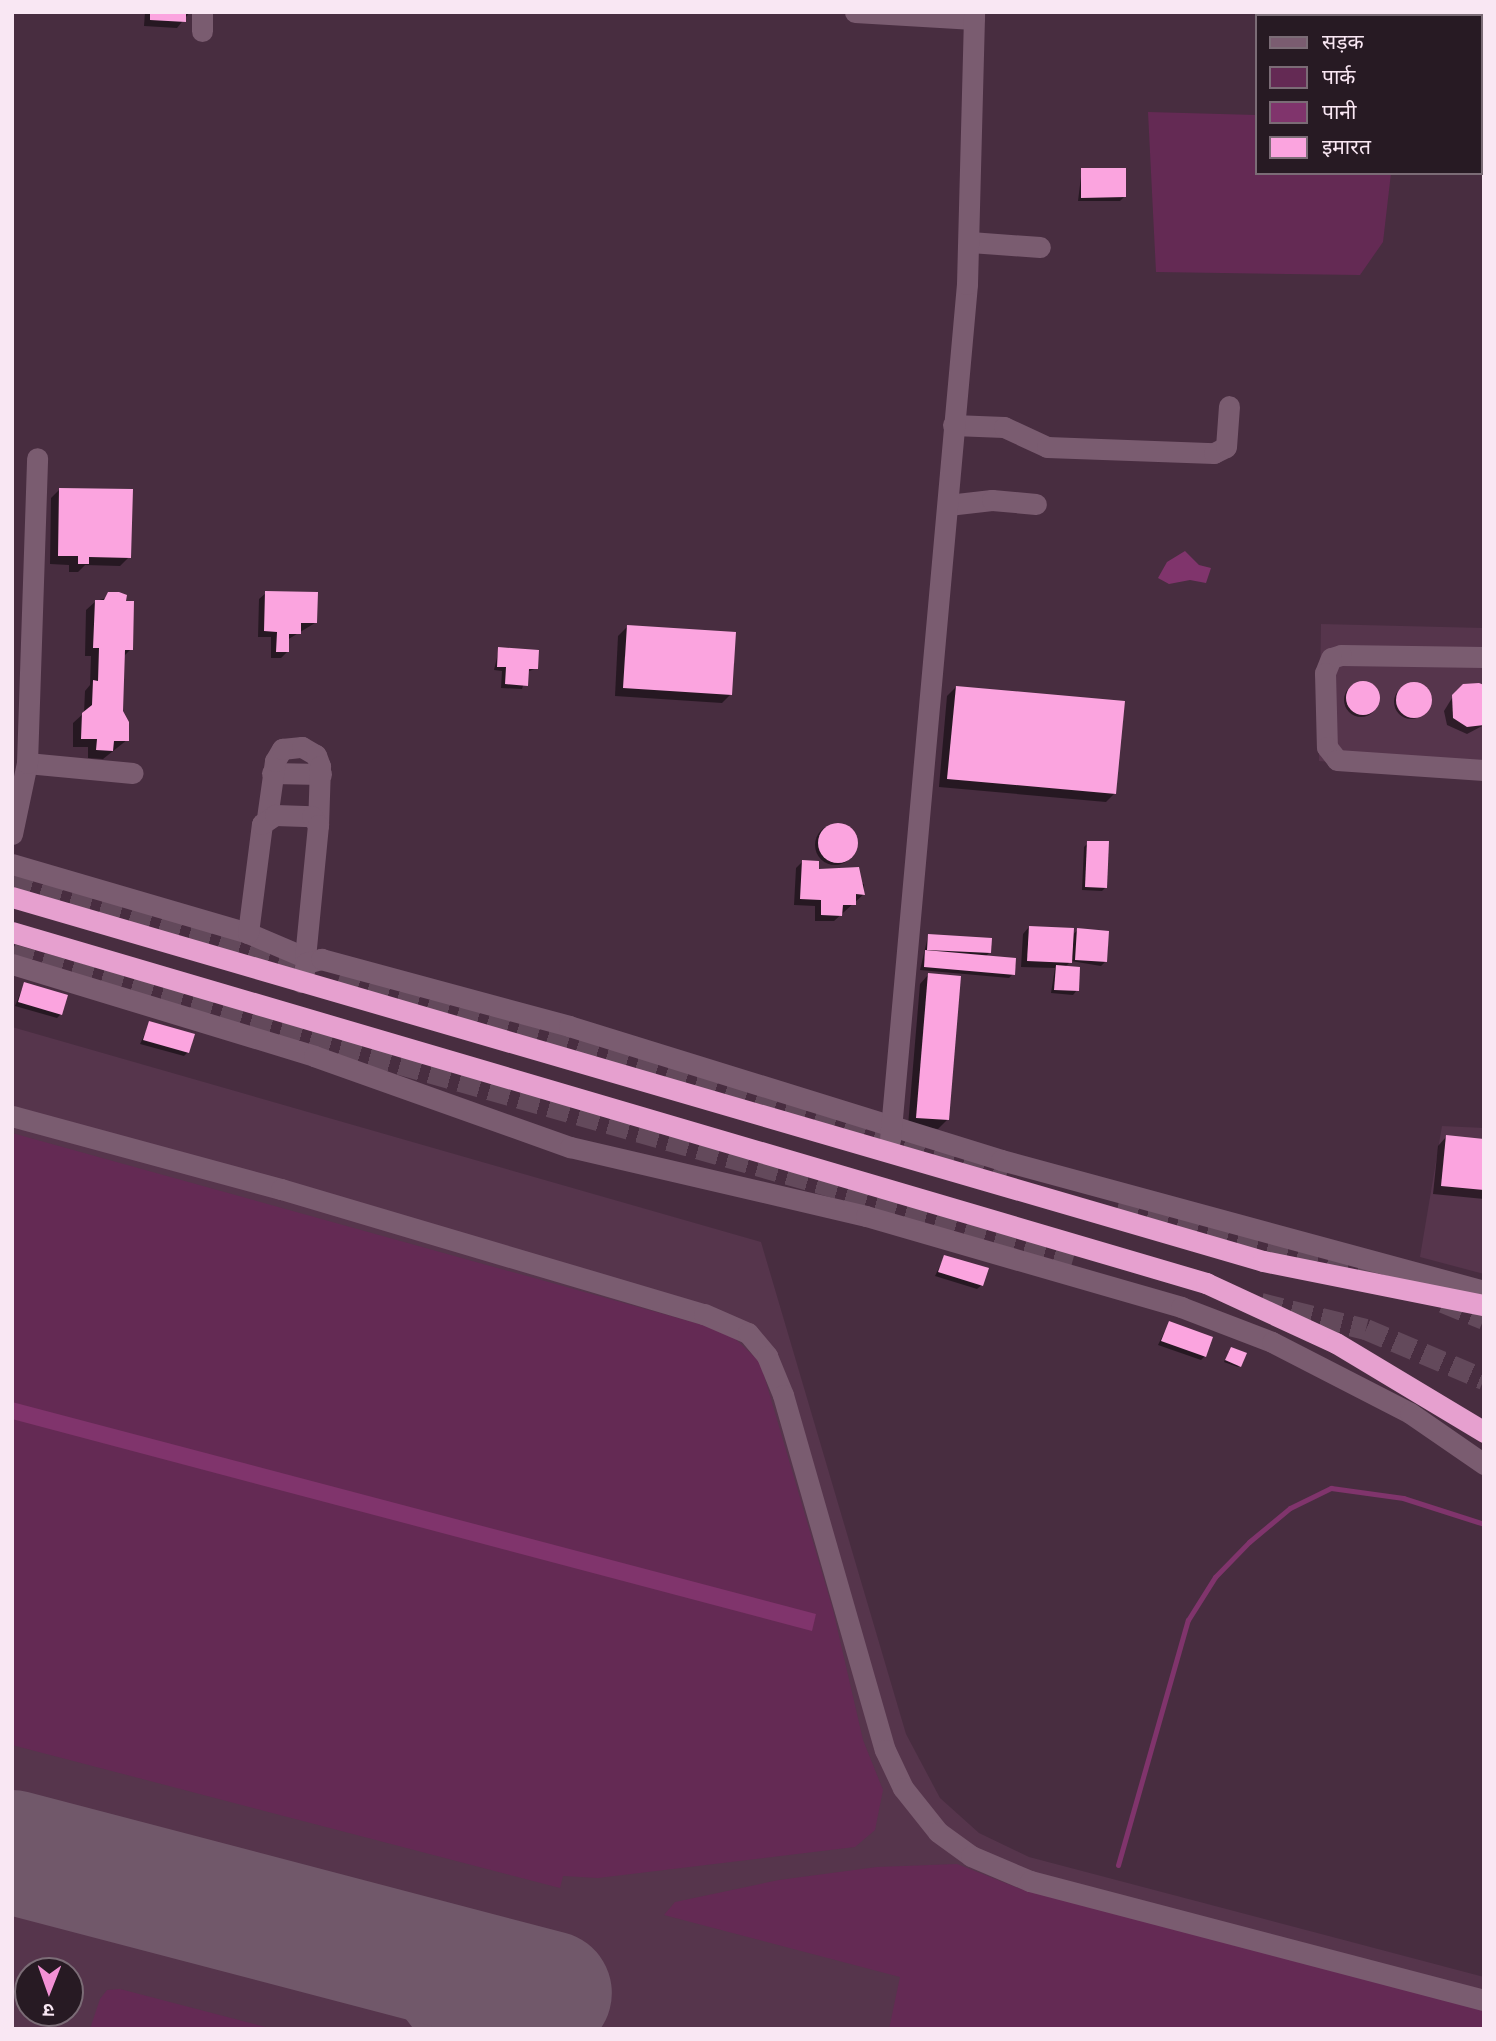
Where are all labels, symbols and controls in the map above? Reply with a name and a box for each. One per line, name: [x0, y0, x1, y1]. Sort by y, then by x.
legend: [1254, 14, 1482, 175]
text: सड़क: [1322, 27, 1364, 56]
text: पार्क: [1322, 62, 1356, 91]
text: पानी: [1322, 97, 1356, 126]
text: इमारत: [1322, 132, 1371, 161]
north arrow: [14, 1957, 84, 2027]
text: उ: [43, 1998, 54, 2024]

